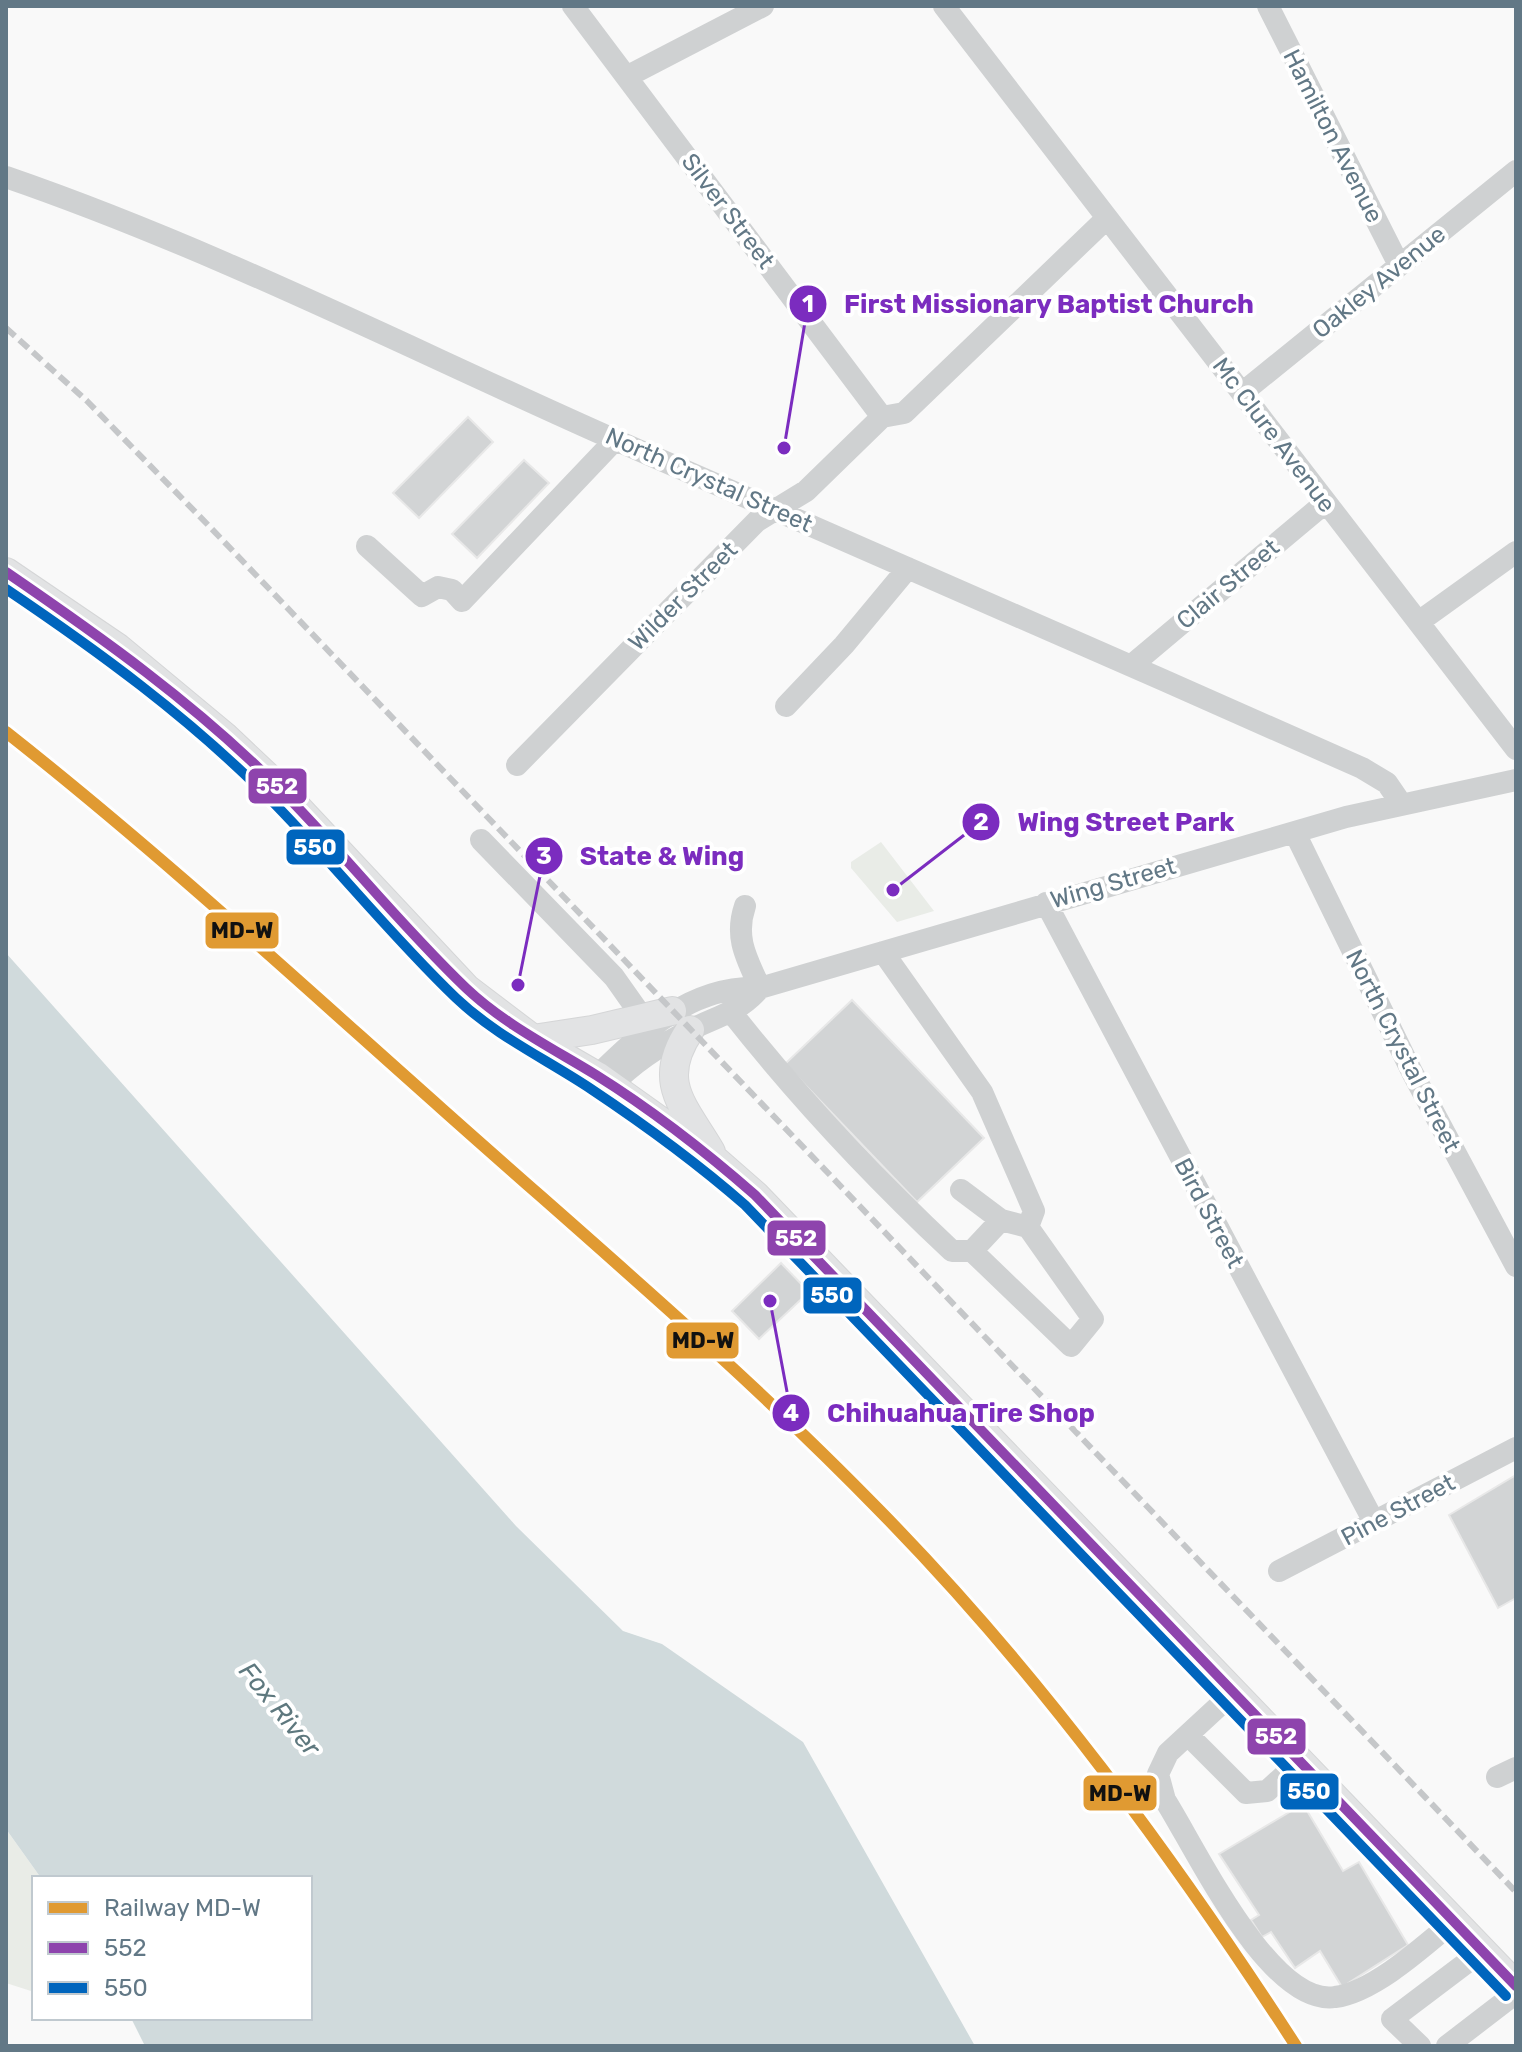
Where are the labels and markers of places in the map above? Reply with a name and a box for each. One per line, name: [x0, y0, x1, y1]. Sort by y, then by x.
callout: First Missionary Baptist Church: [788, 279, 1271, 329]
callout: Wing Street Park: [961, 797, 1250, 847]
callout: State & Wing: [524, 831, 761, 881]
callout: Chihuahua Tire Shop: [771, 1388, 1111, 1438]

